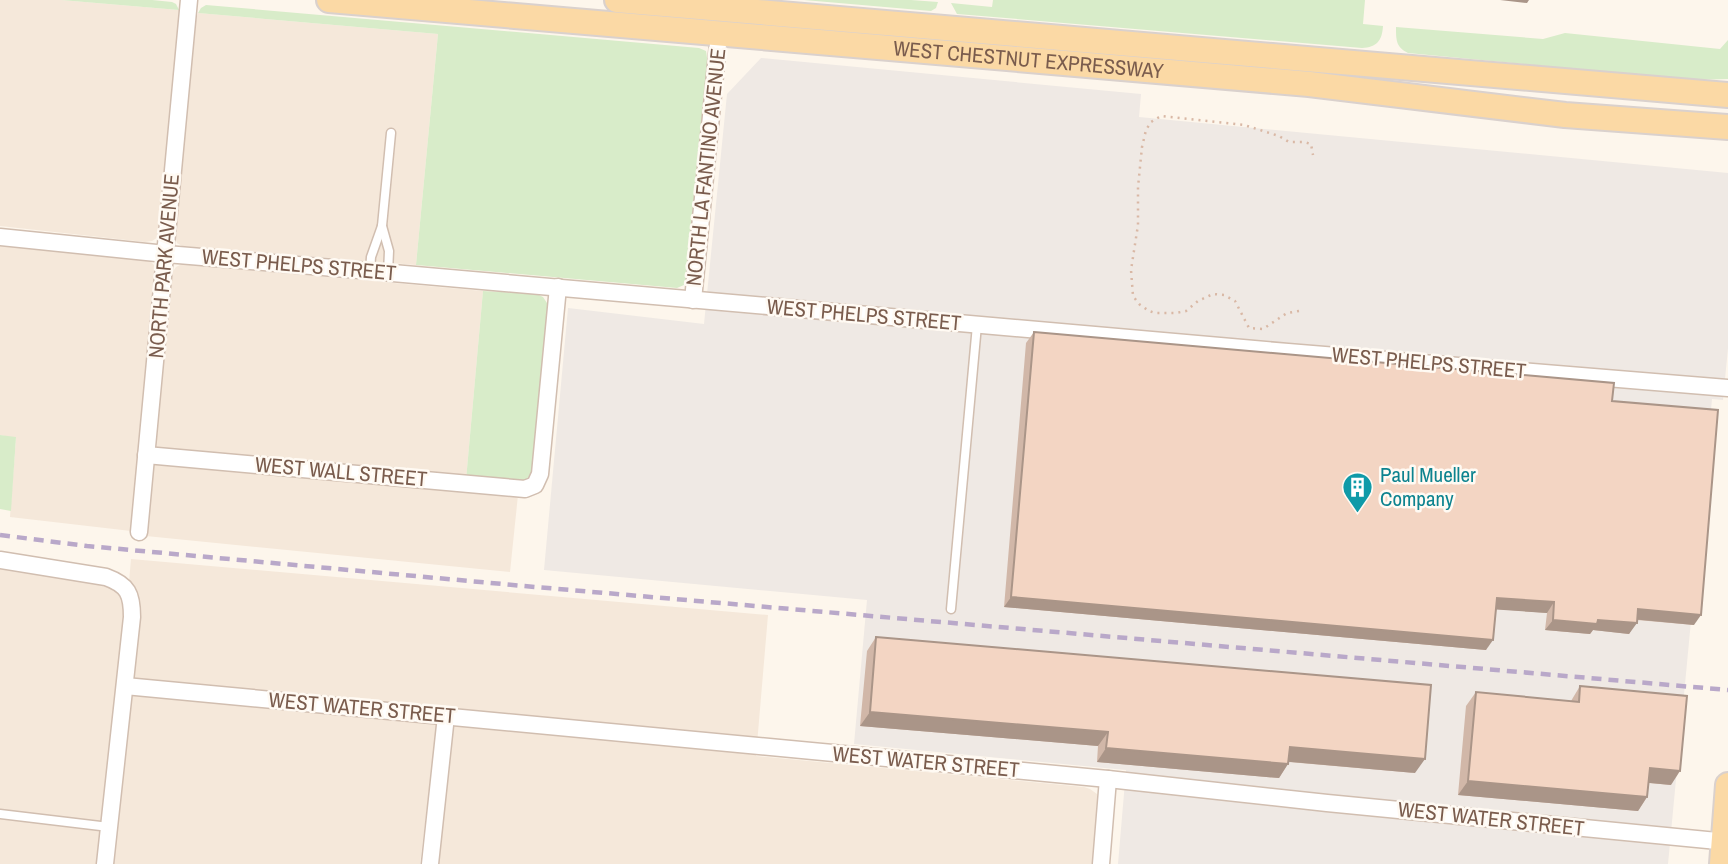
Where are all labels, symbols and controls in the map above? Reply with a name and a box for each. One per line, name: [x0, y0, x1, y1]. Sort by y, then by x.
street label: WEST CHESTNUT EXPRESSWAY: [892, 33, 1165, 86]
street label: NORTH LA FANTINO AVENUE: [679, 47, 732, 287]
street label: NORTH PARK AVENUE: [141, 173, 186, 359]
street label: WEST PHELPS STREET: [201, 242, 398, 287]
street label: WEST PHELPS STREET: [766, 292, 963, 337]
street label: WEST PHELPS STREET: [1331, 340, 1528, 385]
street label: WEST WALL STREET: [254, 450, 429, 494]
place label: Paul Mueller Company: [1380, 460, 1476, 513]
building icon: Paul Mueller Company: [1340, 470, 1374, 514]
street label: WEST WATER STREET: [268, 685, 457, 730]
street label: WEST WATER STREET: [832, 739, 1021, 784]
street label: WEST WATER STREET: [1396, 794, 1586, 843]

